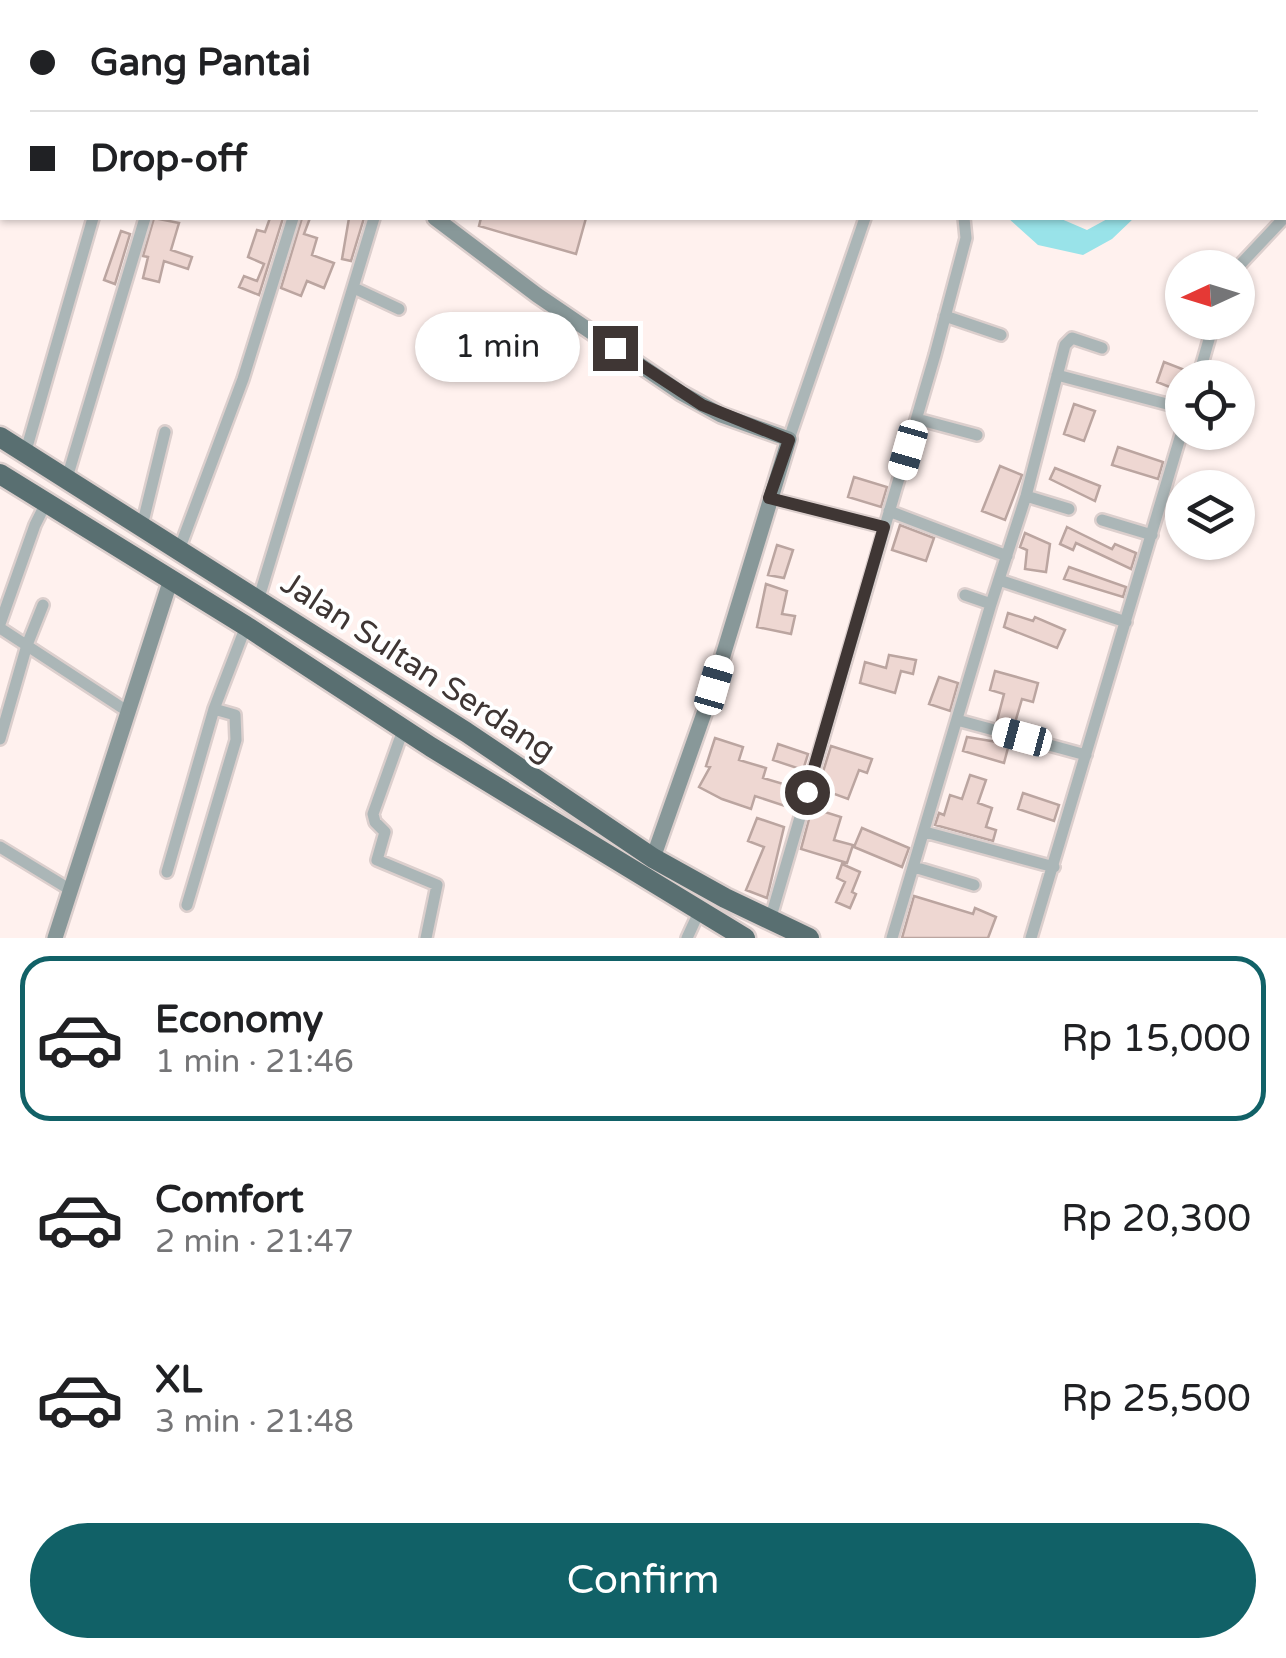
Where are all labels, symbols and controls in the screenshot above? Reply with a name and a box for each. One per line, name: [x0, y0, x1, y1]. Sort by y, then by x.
text: Gang Pantai: [90, 40, 311, 86]
text: Drop-off: [90, 136, 247, 182]
north arrow: [1165, 250, 1255, 340]
map controls: [1165, 250, 1255, 560]
callout: 1 min: [415, 313, 580, 383]
route end: [593, 326, 638, 371]
text: 1 min: [455, 328, 540, 366]
button: locate: [1165, 360, 1255, 450]
car: [885, 417, 931, 483]
button: layers: [1165, 470, 1255, 560]
street label: Jalan Sultan Serdang: [274, 564, 562, 770]
car: [691, 652, 737, 718]
car: [989, 715, 1055, 759]
route start: [785, 770, 830, 815]
icon: car: [35, 994, 125, 1084]
text: Economy: [155, 997, 323, 1043]
text: Rp 15,000: [1061, 1016, 1251, 1062]
text: 1 min · 21:46: [155, 1043, 354, 1081]
icon: car: [35, 1174, 125, 1264]
text: Comfort: [155, 1177, 304, 1223]
text: Rp 20,300: [1061, 1196, 1251, 1242]
text: 2 min · 21:47: [155, 1223, 354, 1261]
icon: car: [35, 1354, 125, 1444]
text: XL: [155, 1357, 202, 1403]
text: Rp 25,500: [1061, 1376, 1251, 1422]
text: 3 min · 21:48: [155, 1403, 354, 1441]
button: Confirm: [30, 1523, 1256, 1638]

